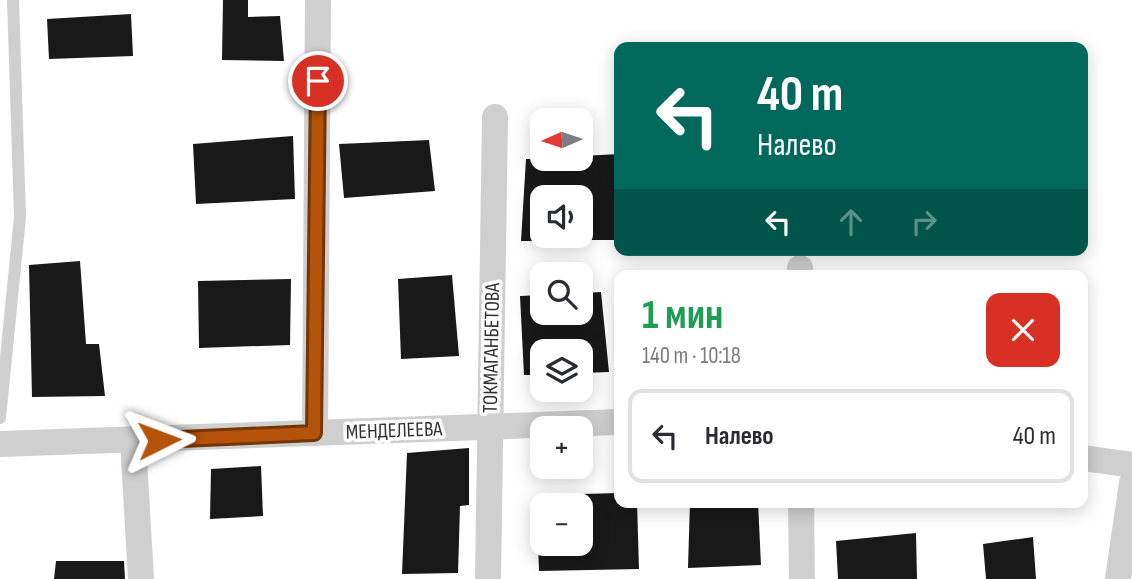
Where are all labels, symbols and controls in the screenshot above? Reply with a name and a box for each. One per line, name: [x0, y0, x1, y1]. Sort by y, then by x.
pin: [288, 51, 348, 111]
icon: arrive: [299, 62, 337, 100]
text: 40 m: [757, 66, 843, 125]
icon: left: [642, 70, 733, 161]
north arrow: [530, 108, 593, 172]
map controls: [530, 108, 593, 556]
text: Налево: [757, 126, 837, 165]
button: sound: [530, 185, 593, 248]
icon: left: [759, 203, 797, 241]
icon: ahead: [832, 203, 870, 241]
icon: right: [905, 203, 943, 241]
button: search: [530, 262, 593, 325]
street label: ТОКМАГАНБЕТОВА: [478, 282, 505, 413]
text: 1 мин: [642, 290, 723, 341]
button: close: [986, 293, 1060, 367]
button: layers: [530, 339, 593, 402]
text: 140 m · 10:18: [642, 342, 741, 370]
position arrow: [122, 403, 196, 477]
street label: МЕНДЕЛЕЕВА: [345, 416, 444, 445]
button: +: [530, 416, 593, 479]
icon: left: [646, 417, 684, 455]
text: Налево: [705, 421, 774, 452]
text: 40 m: [1013, 421, 1056, 452]
button: −: [530, 493, 593, 556]

